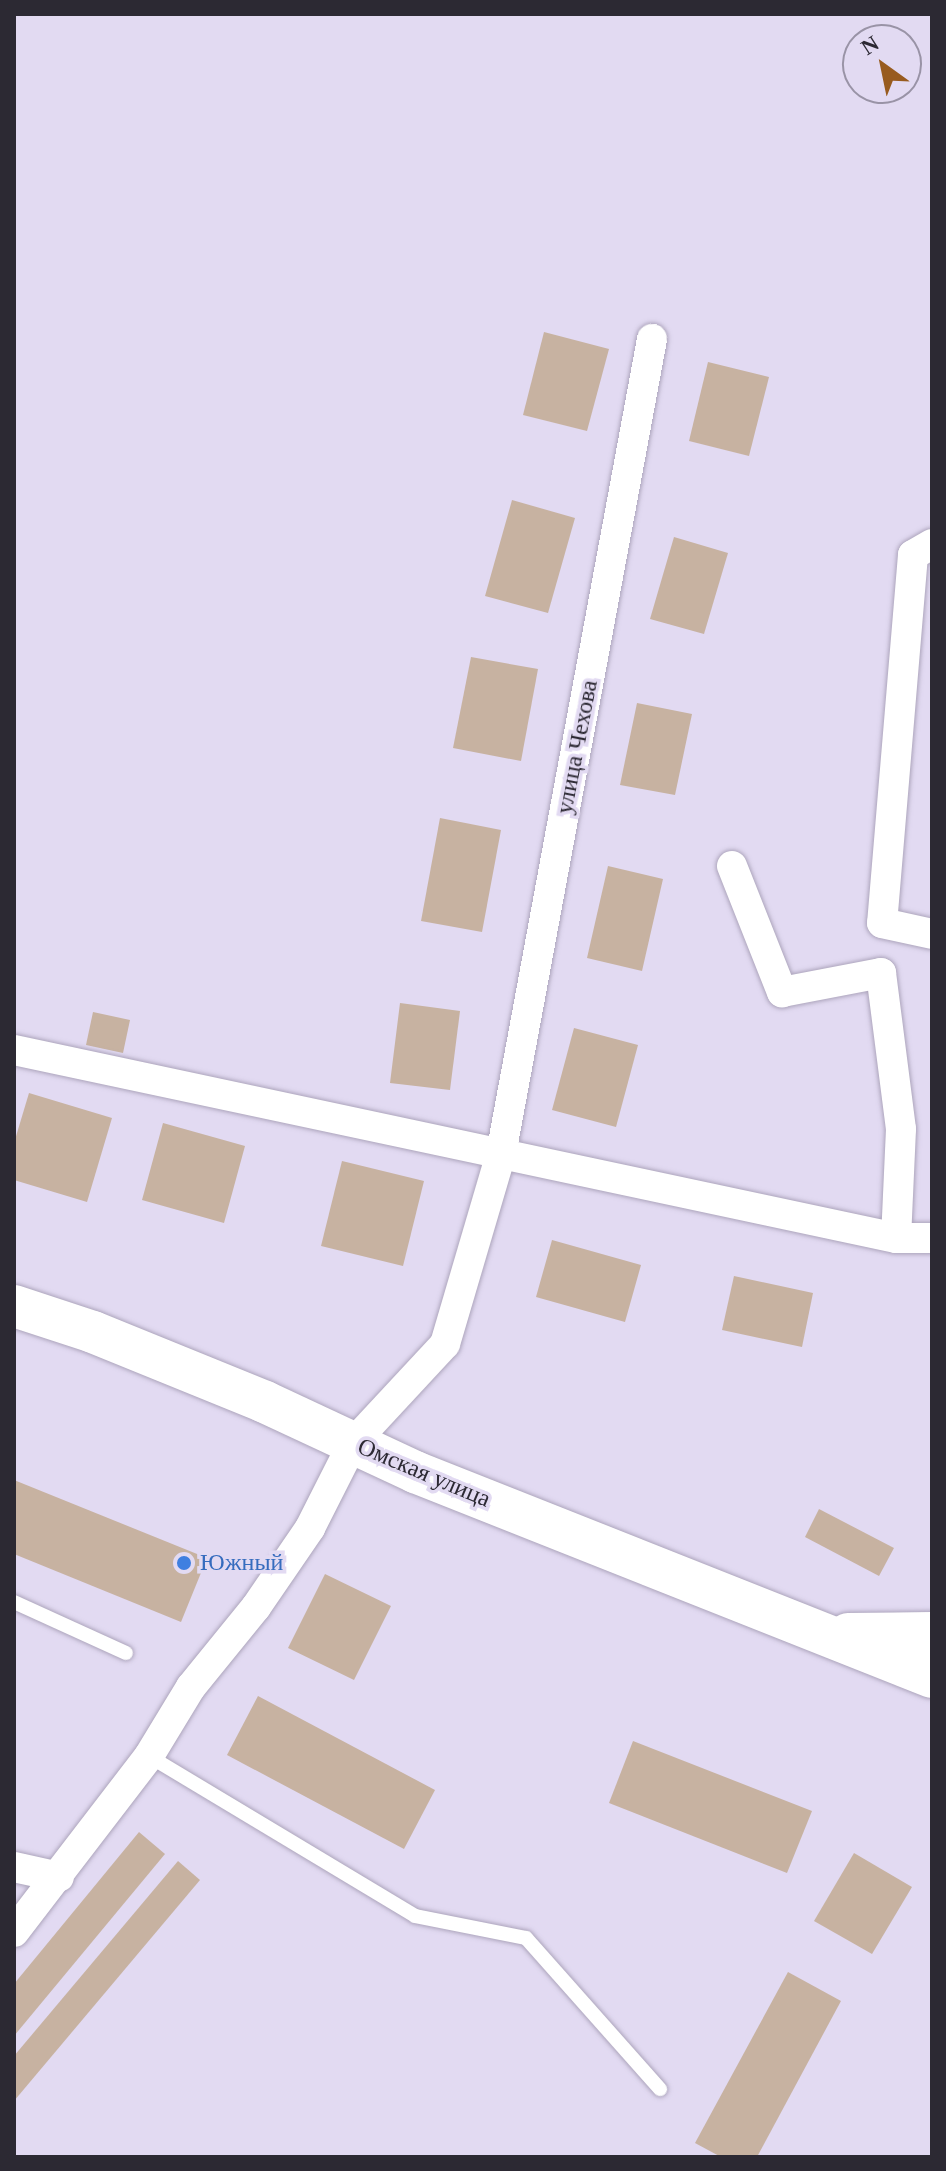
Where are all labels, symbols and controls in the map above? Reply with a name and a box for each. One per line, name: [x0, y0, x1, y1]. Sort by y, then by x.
north arrow: [842, 24, 922, 104]
text: N: [856, 30, 883, 60]
street label: улица Чехова: [550, 678, 604, 816]
street label: Омская улица: [353, 1432, 495, 1514]
place label: Южный: [200, 1549, 283, 1577]
marker: Южный: [175, 1554, 193, 1572]

